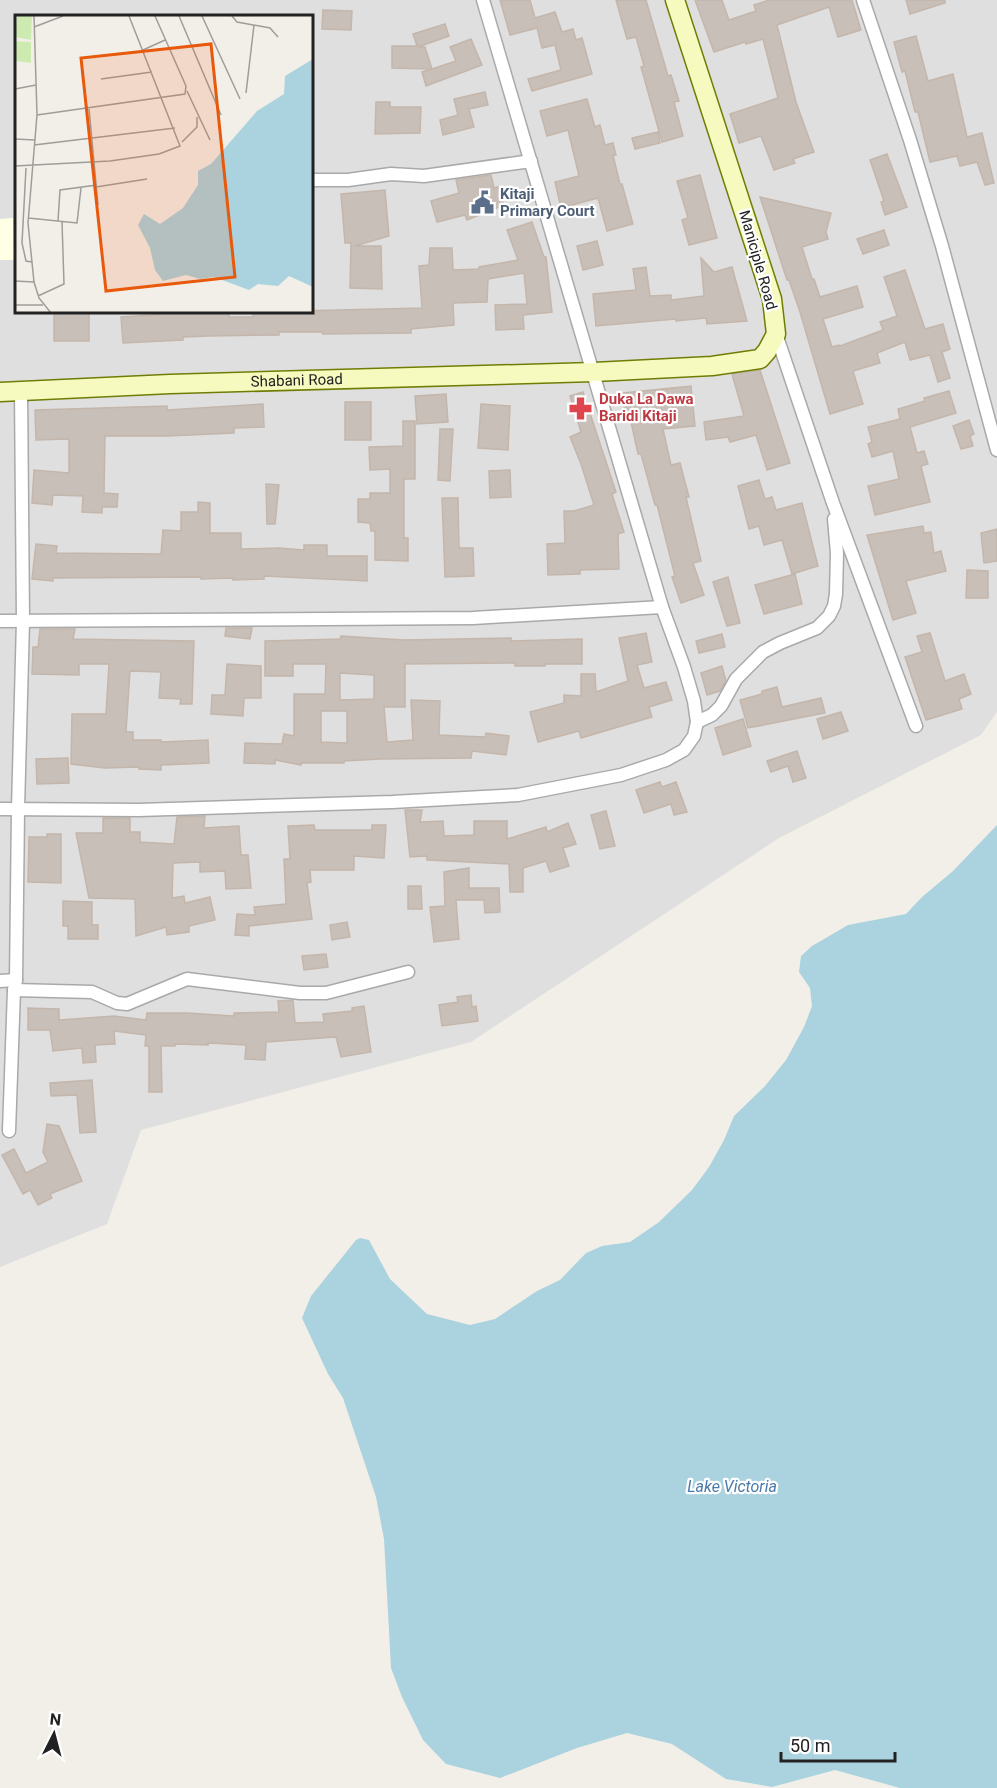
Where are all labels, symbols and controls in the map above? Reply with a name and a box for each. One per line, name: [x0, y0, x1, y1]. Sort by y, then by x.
inset map: [15, 15, 314, 314]
place label: Kitaji Primary Court: [500, 185, 595, 220]
public building icon: Kitaji Primary Court: [469, 190, 495, 216]
street label: Maniciple Road: [735, 208, 781, 312]
street label: Shabani Road: [250, 370, 343, 391]
place label: Duka La Dawa Baridi Kitaji: [599, 390, 694, 425]
pharmacy icon: Duka La Dawa Baridi Kitaji: [568, 395, 594, 421]
water label: Lake Victoria: [687, 1477, 777, 1496]
north arrow: [24, 1704, 84, 1764]
text: N: [49, 1710, 62, 1730]
scale bar: [781, 1725, 895, 1763]
text: 50 m: [790, 1735, 830, 1756]

